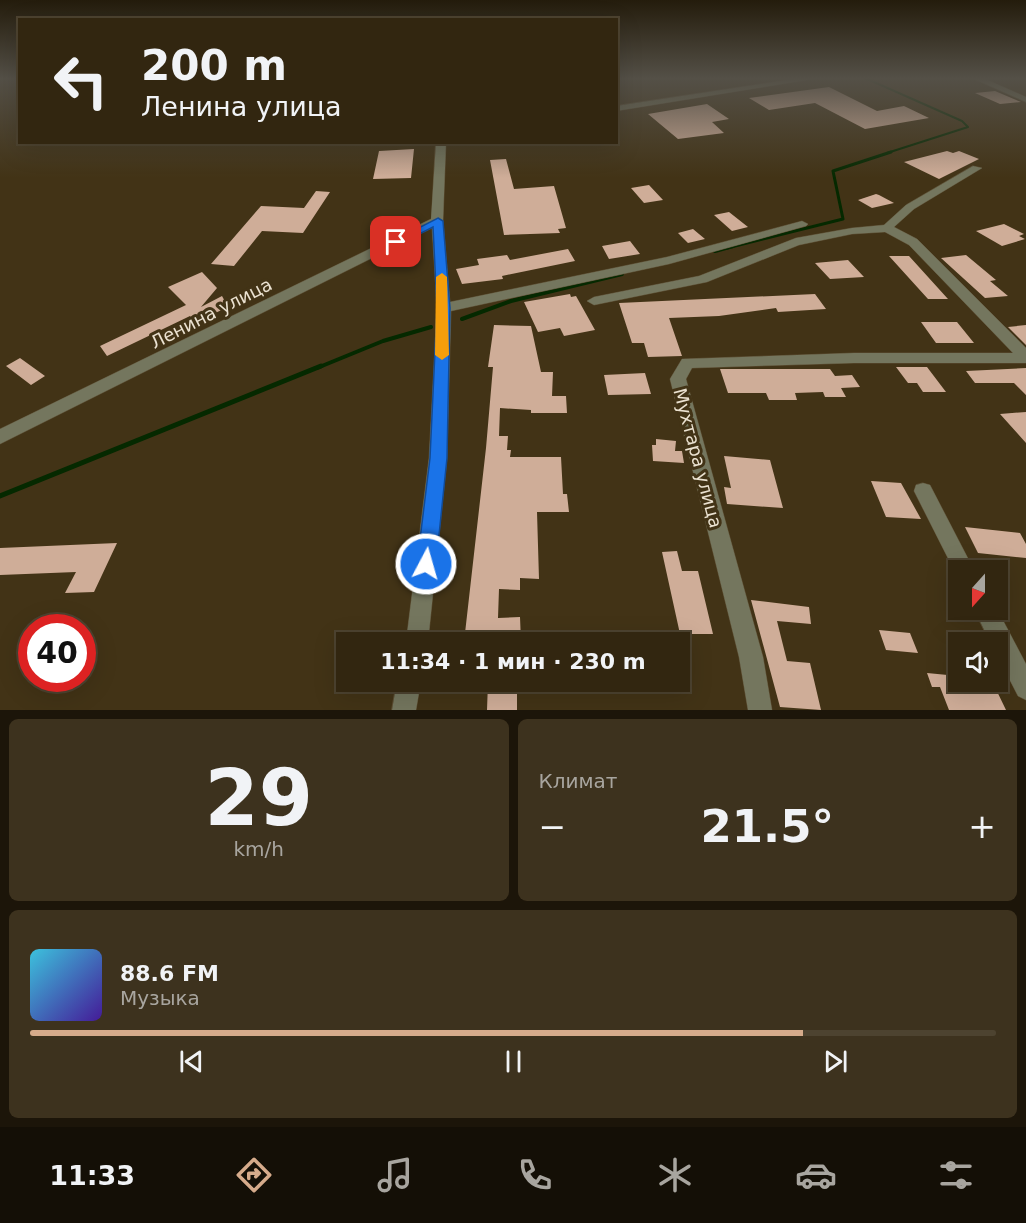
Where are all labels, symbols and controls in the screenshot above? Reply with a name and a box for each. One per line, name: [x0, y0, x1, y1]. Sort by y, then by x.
text: 200 m: [141, 41, 287, 90]
icon: left: [42, 42, 120, 120]
text: Ленина улица: [141, 91, 342, 122]
pin: [370, 216, 421, 267]
icon: arrive: [379, 225, 412, 258]
street label: Ленина улица: [147, 273, 275, 353]
street label: Мухтара улица: [669, 386, 727, 530]
position arrow: [394, 532, 458, 596]
north arrow: [948, 560, 1008, 620]
map controls: [948, 560, 1008, 692]
speed limit sign: 40: [18, 614, 96, 692]
button: sound: [948, 632, 1008, 692]
text: 11:34 · 1 мин · 230 m: [380, 649, 646, 674]
text: 29: [204, 753, 313, 843]
text: Климат: [539, 769, 617, 793]
text: 21.5°: [700, 800, 834, 853]
text: −: [539, 807, 566, 846]
text: +: [968, 807, 996, 846]
text: km/h: [234, 837, 284, 861]
text: 88.6 FM: [120, 961, 219, 986]
text: Музыка: [120, 986, 200, 1010]
icon: previous: [175, 1045, 208, 1078]
icon: pause: [497, 1045, 530, 1078]
icon: next: [819, 1045, 852, 1078]
icon: directions: [233, 1154, 275, 1196]
icon: music: [374, 1154, 416, 1196]
icon: phone: [514, 1154, 556, 1196]
icon: climate: [654, 1154, 696, 1196]
icon: car: [795, 1154, 837, 1196]
icon: filters: [935, 1154, 977, 1196]
text: 11:33: [49, 1160, 135, 1191]

